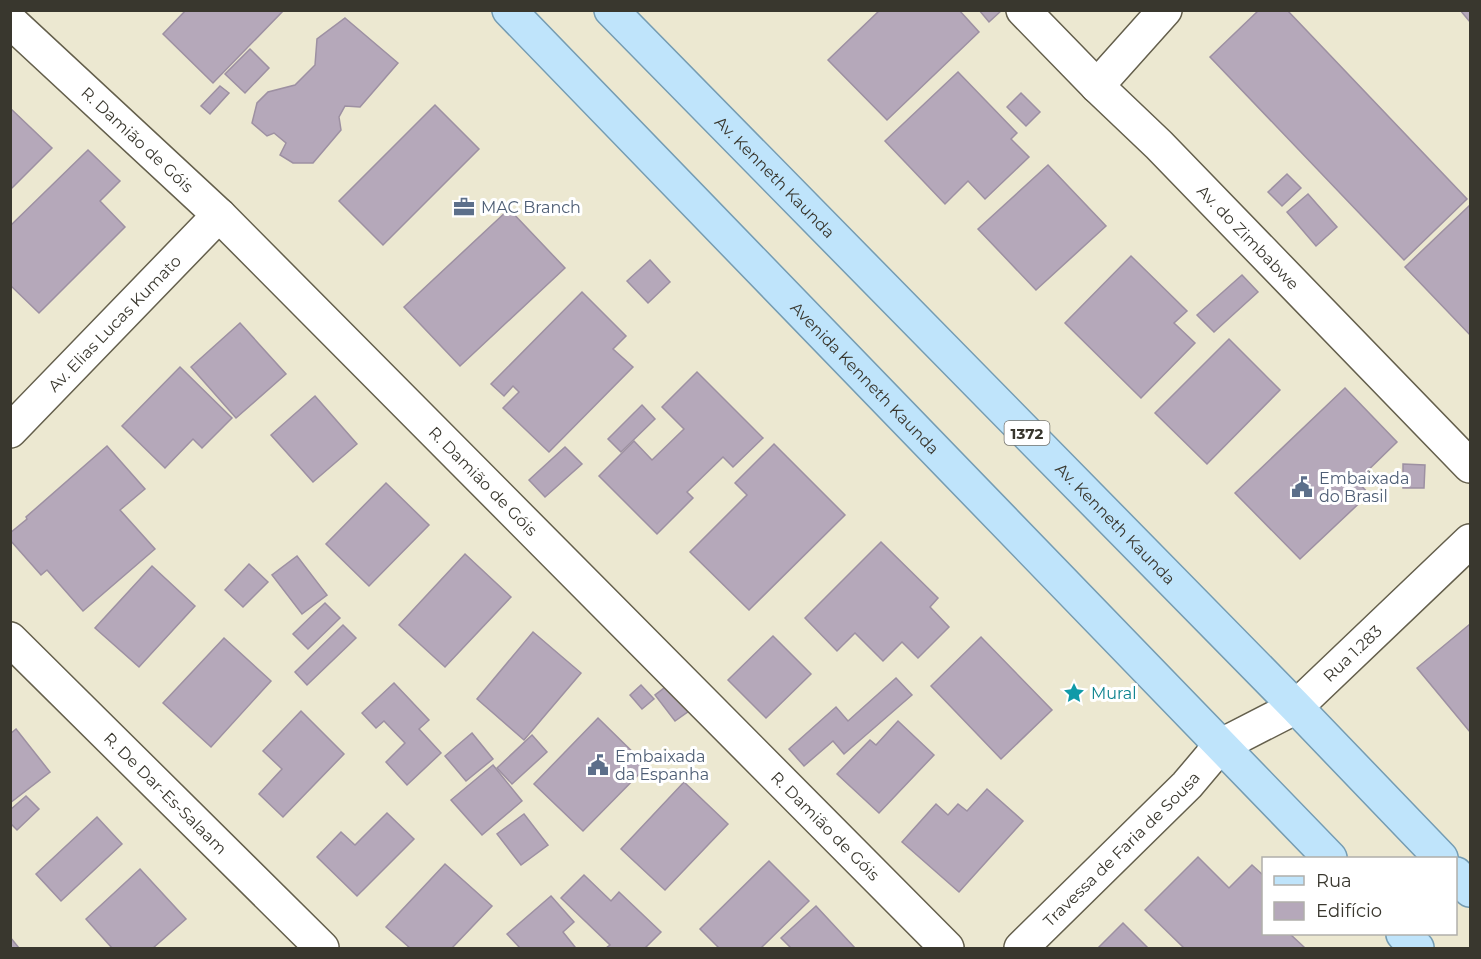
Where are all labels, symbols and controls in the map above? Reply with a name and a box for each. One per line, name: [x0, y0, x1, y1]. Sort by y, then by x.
street label: R. Damião de Góis: [78, 83, 198, 196]
street label: Av. Kenneth Kaunda: [711, 112, 839, 242]
street label: Av. do Zimbabwe: [1193, 181, 1303, 293]
office icon: MAC Branch: [452, 195, 476, 219]
place label: MAC Branch: [481, 198, 581, 217]
street label: Av. Elias Lucas Kumato: [44, 251, 185, 395]
street label: Avenida Kenneth Kaunda: [787, 298, 943, 458]
road number: 1372: [1004, 421, 1050, 445]
street label: R. Damião de Góis: [425, 422, 542, 540]
street label: Av. Kenneth Kaunda: [1052, 459, 1180, 588]
place label: Embaixada do Brasil: [1319, 469, 1409, 506]
public building icon: Embaixada do Brasil: [1290, 475, 1314, 499]
street label: Rua 1.283: [1319, 621, 1386, 686]
place icon: Mural: [1062, 681, 1086, 705]
place label: Mural: [1091, 684, 1137, 703]
street label: R. De Dar-Es-Salaam: [100, 728, 231, 858]
place label: Embaixada da Espanha: [615, 747, 709, 784]
public building icon: Embaixada da Espanha: [586, 753, 610, 777]
street label: R. Damião de Góis: [767, 767, 884, 884]
street label: Travessa de Faria de Sousa: [1039, 768, 1204, 930]
legend: [1262, 857, 1457, 935]
text: Rua: [1316, 870, 1352, 892]
text: Edifício: [1316, 900, 1382, 922]

